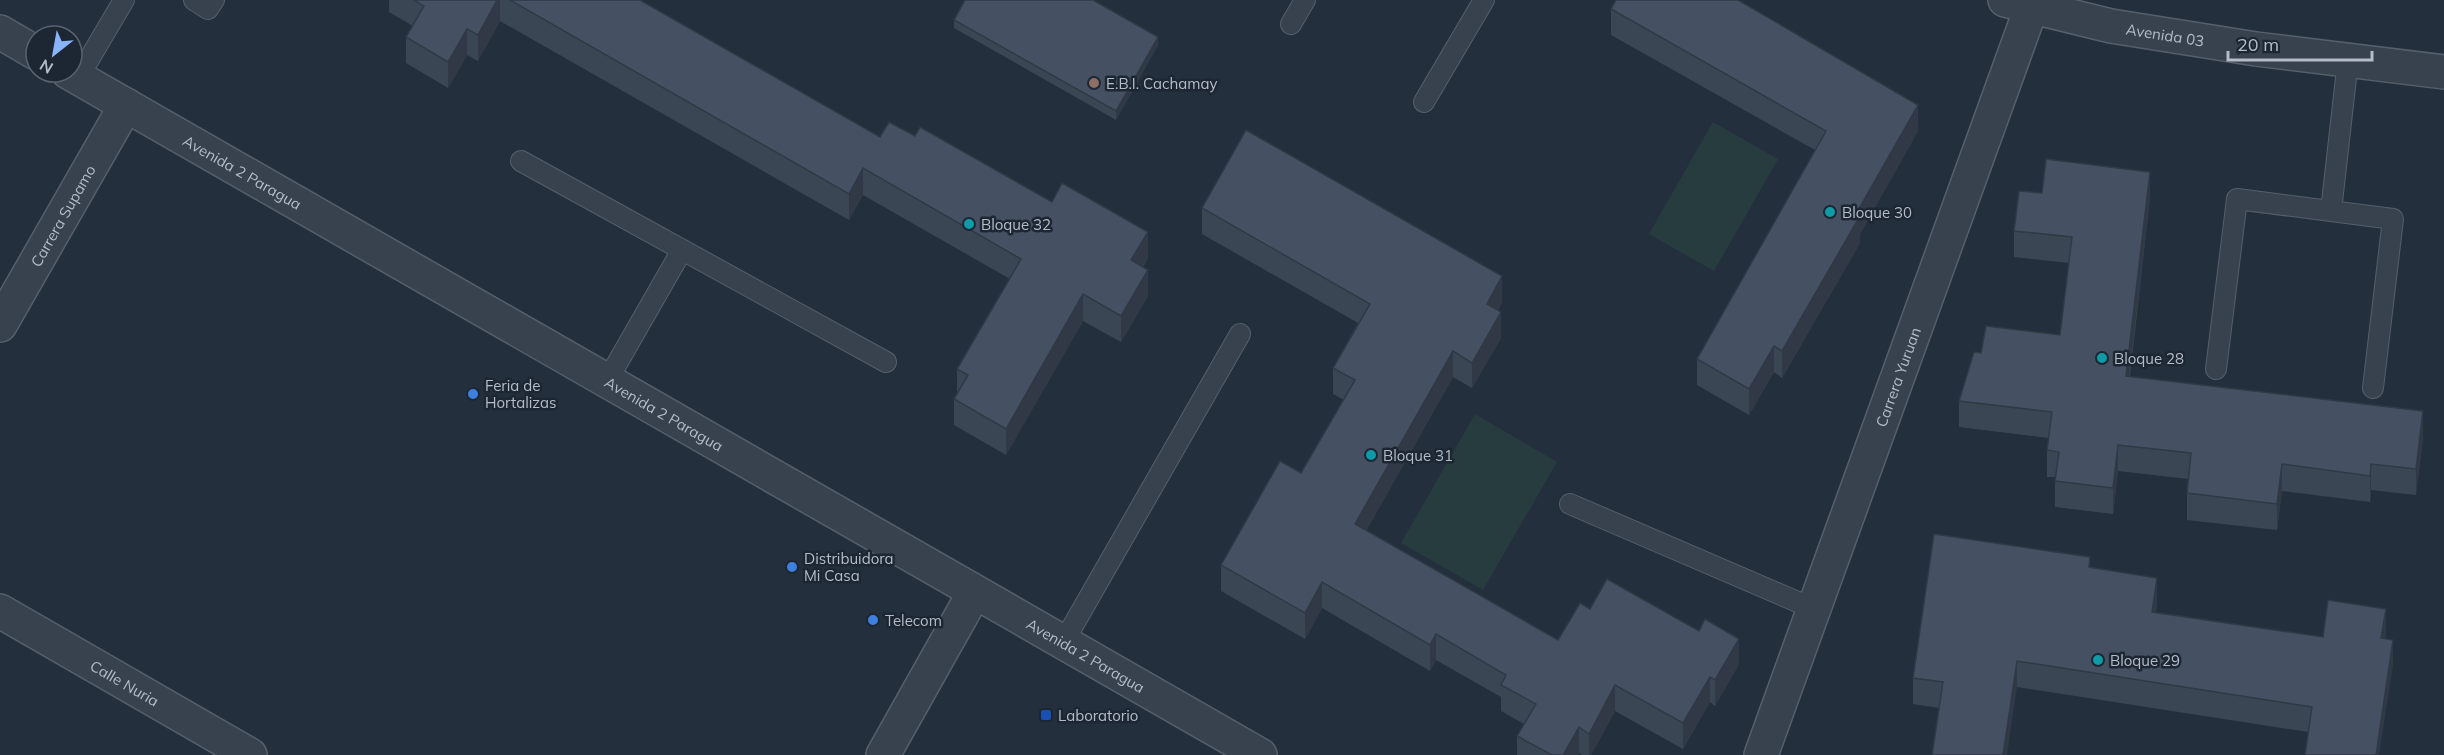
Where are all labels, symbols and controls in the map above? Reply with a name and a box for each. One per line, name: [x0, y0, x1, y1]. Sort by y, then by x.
street label: Avenida 03: [2125, 19, 2206, 50]
north arrow: [24, 24, 84, 84]
scale bar: [2228, 24, 2372, 62]
text: 20 m: [2237, 33, 2279, 56]
text: N: [36, 55, 57, 79]
place label: E.B.I. Cachamay: [1106, 74, 1217, 93]
marker: E.B.I. Cachamay: [1087, 76, 1101, 90]
street label: Avenida 2 Paragua: [180, 131, 305, 213]
street label: Carrera Supamo: [26, 161, 99, 270]
place label: Bloque 30: [1842, 203, 1912, 222]
marker: Bloque 30: [1823, 205, 1837, 219]
place label: Bloque 32: [981, 215, 1051, 234]
marker: Bloque 32: [962, 217, 976, 231]
street label: Carrera Yuruan: [1871, 324, 1924, 430]
place label: Bloque 28: [2114, 349, 2184, 368]
marker: Bloque 28: [2095, 351, 2109, 365]
street label: Avenida 2 Paragua: [601, 372, 727, 455]
place label: Feria de Hortalizas: [485, 376, 556, 412]
marker: Feria de Hortalizas: [466, 387, 480, 401]
place label: Bloque 31: [1383, 446, 1453, 465]
marker: Bloque 31: [1364, 448, 1378, 462]
place label: Distribuidora Mi Casa: [804, 549, 894, 585]
marker: Distribuidora Mi Casa: [785, 560, 799, 574]
place label: Telecom: [885, 611, 942, 630]
marker: Telecom: [866, 613, 880, 627]
street label: Avenida 2 Paragua: [1023, 614, 1148, 697]
place label: Bloque 29: [2110, 651, 2180, 670]
marker: Bloque 29: [2091, 653, 2105, 667]
street label: Calle Nuria: [87, 656, 163, 710]
place label: Laboratorio: [1058, 706, 1138, 725]
marker: Laboratorio: [1039, 708, 1053, 722]

